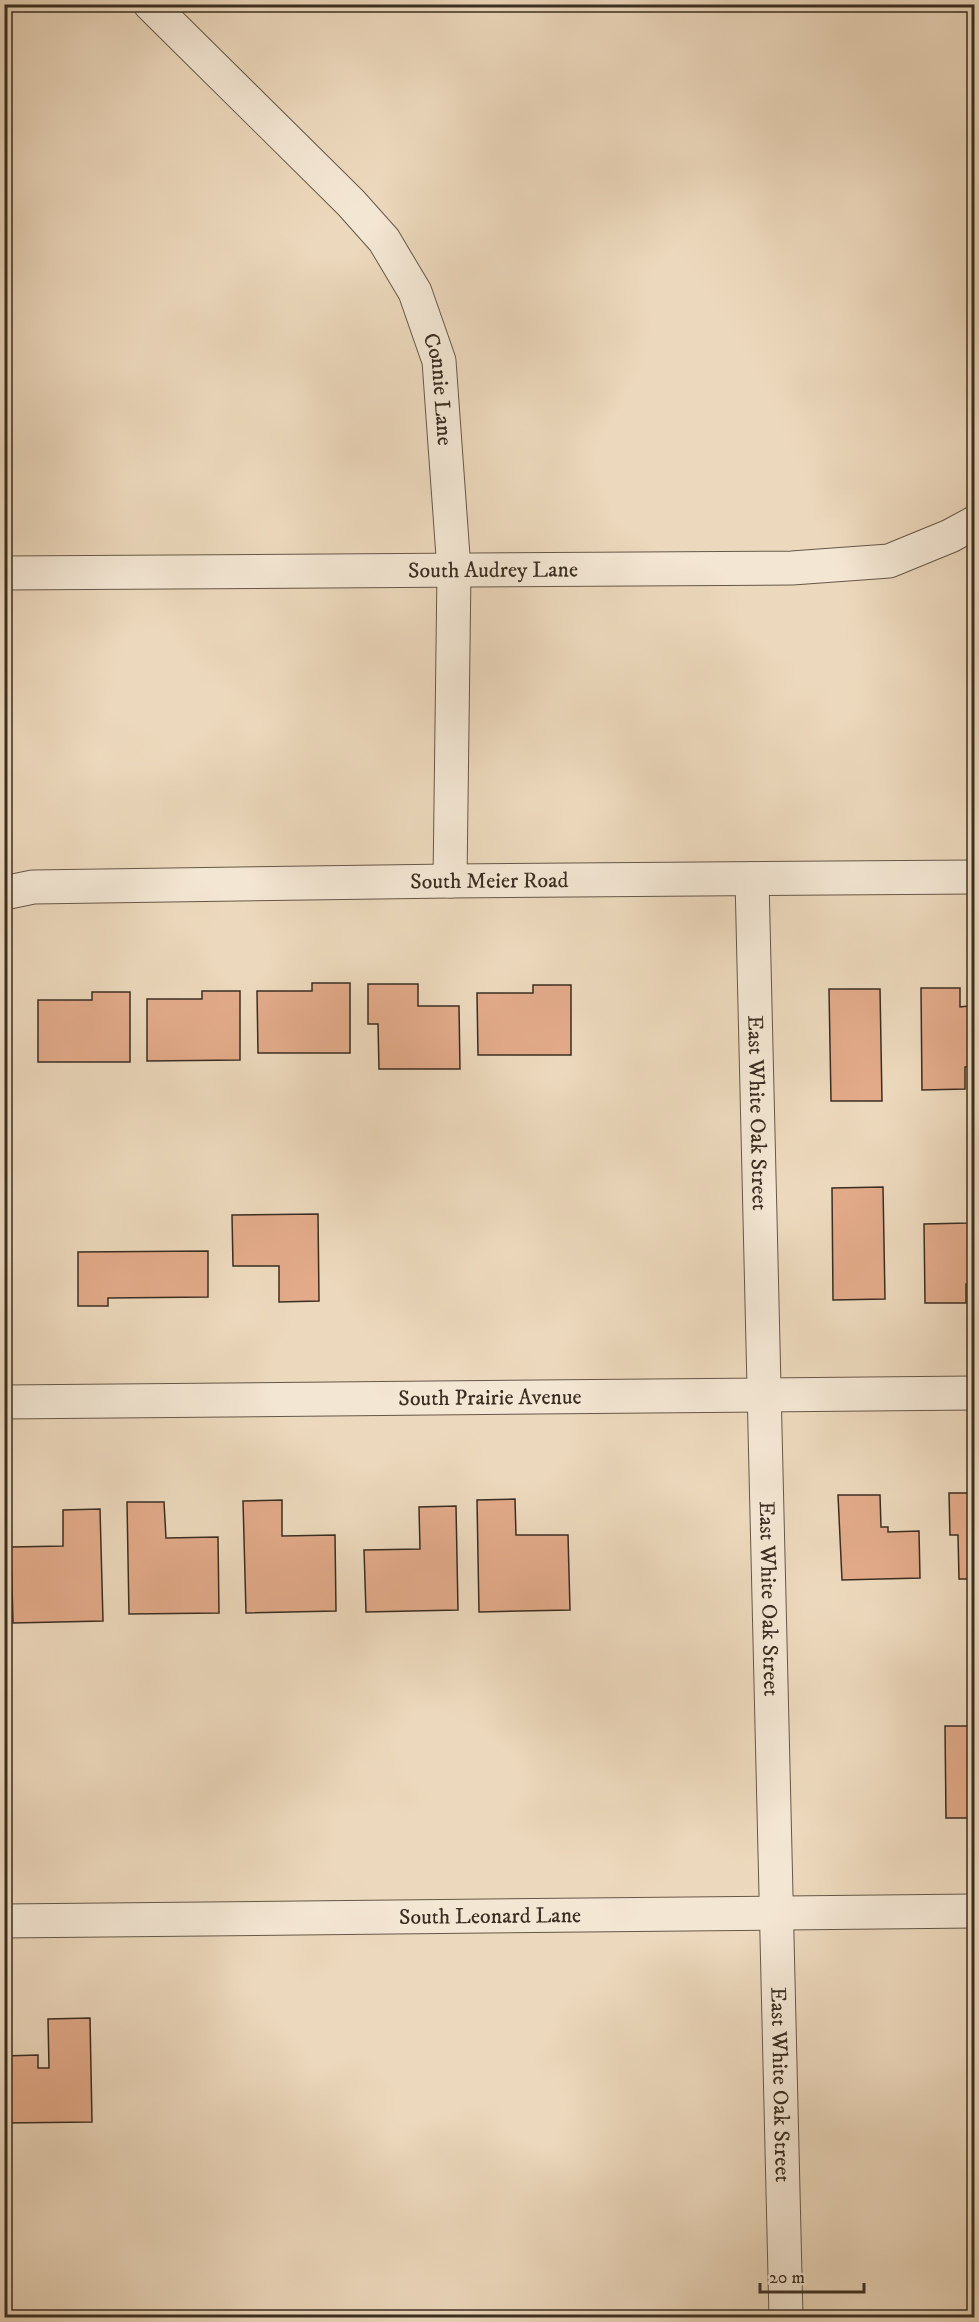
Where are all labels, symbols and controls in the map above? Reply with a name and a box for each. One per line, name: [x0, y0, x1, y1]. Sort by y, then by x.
street label: Connie Lane: [417, 329, 459, 447]
street label: South Audrey Lane: [408, 556, 578, 584]
street label: South Meier Road: [410, 867, 569, 895]
street label: East White Oak Street: [742, 1015, 773, 1211]
street label: South Prairie Avenue: [398, 1383, 582, 1412]
street label: East White Oak Street: [753, 1501, 785, 1697]
street label: South Leonard Lane: [399, 1902, 581, 1930]
street label: East White Oak Street: [765, 1987, 796, 2183]
scale bar: [760, 2256, 864, 2294]
text: 20 m: [769, 2267, 805, 2289]

